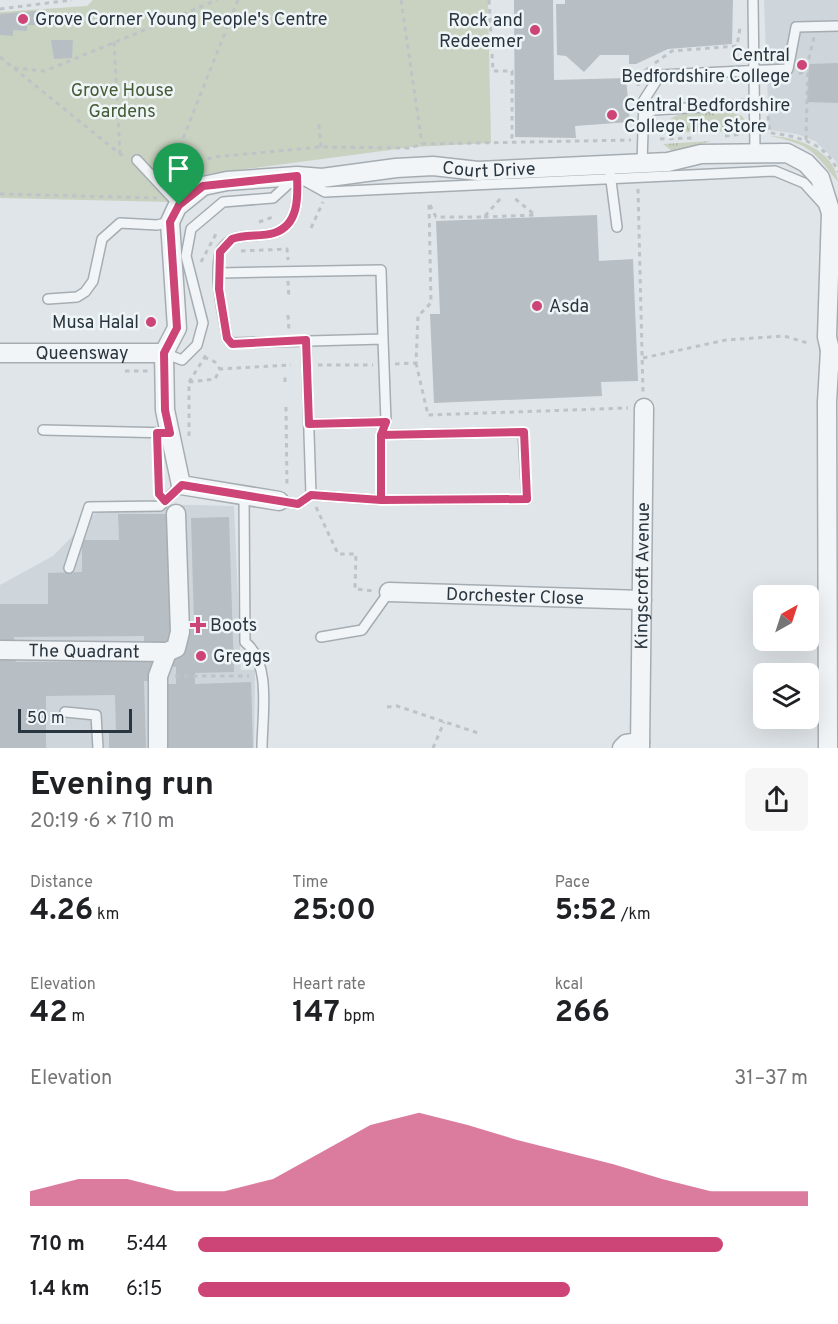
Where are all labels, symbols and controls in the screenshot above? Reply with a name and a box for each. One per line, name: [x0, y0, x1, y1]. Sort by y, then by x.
place label: Grove Corner Young People's Centre: [35, 9, 327, 32]
place label: Rock and Redeemer: [439, 10, 523, 54]
marker: Grove Corner Young People's Centre: [16, 12, 30, 26]
marker: Rock and Redeemer: [528, 23, 542, 37]
place label: Central Bedfordshire College: [621, 45, 790, 89]
marker: Central Bedfordshire College: [795, 58, 809, 72]
park label: Grove House Gardens: [71, 80, 173, 124]
place label: Central Bedfordshire College The Store: [624, 95, 790, 139]
marker: Central Bedfordshire College The Store: [605, 108, 619, 122]
pin: [153, 143, 204, 205]
icon: arrive: [162, 152, 195, 185]
street label: Court Drive: [441, 157, 536, 184]
place label: Asda: [549, 296, 589, 319]
marker: Asda: [530, 299, 544, 313]
place label: Musa Halal: [52, 312, 139, 335]
marker: Musa Halal: [144, 315, 158, 329]
street label: Queensway: [35, 343, 129, 366]
street label: Kingscroft Avenue: [631, 502, 656, 650]
street label: Dorchester Close: [446, 584, 584, 611]
north arrow: [753, 585, 819, 651]
map controls: [753, 585, 819, 729]
place label: Boots: [210, 615, 257, 638]
marker: Boots: [191, 618, 205, 632]
street label: The Quadrant: [28, 640, 140, 665]
place label: Greggs: [213, 646, 271, 669]
marker: Greggs: [194, 649, 208, 663]
button: layers: [753, 663, 819, 729]
scale bar: [18, 706, 132, 734]
text: 50 m: [27, 709, 65, 729]
text: Evening run: [30, 765, 214, 807]
button: share: [745, 768, 808, 831]
text: 20:19 · 6 × 710 m: [30, 809, 175, 835]
text: Distance: [30, 873, 93, 893]
text: Time: [292, 873, 328, 893]
text: Pace: [555, 873, 590, 893]
text: 4.26: [30, 893, 93, 930]
text: 25:00: [292, 893, 376, 930]
text: 5:52: [555, 893, 617, 930]
text: km: [93, 905, 119, 925]
text: /km: [617, 905, 651, 925]
text: Elevation: [30, 975, 96, 995]
text: Heart rate: [292, 975, 366, 995]
text: kcal: [555, 975, 583, 995]
text: 42: [30, 995, 68, 1032]
text: 147: [292, 995, 340, 1032]
text: 266: [555, 995, 610, 1032]
text: m: [68, 1007, 85, 1027]
text: bpm: [340, 1007, 375, 1027]
text: Elevation: [30, 1066, 112, 1092]
text: 31–37 m: [734, 1066, 808, 1092]
text: 710 m: [30, 1232, 85, 1258]
text: 5:44: [126, 1232, 168, 1258]
text: 1.4 km: [30, 1277, 90, 1303]
text: 6:15: [126, 1277, 162, 1303]

